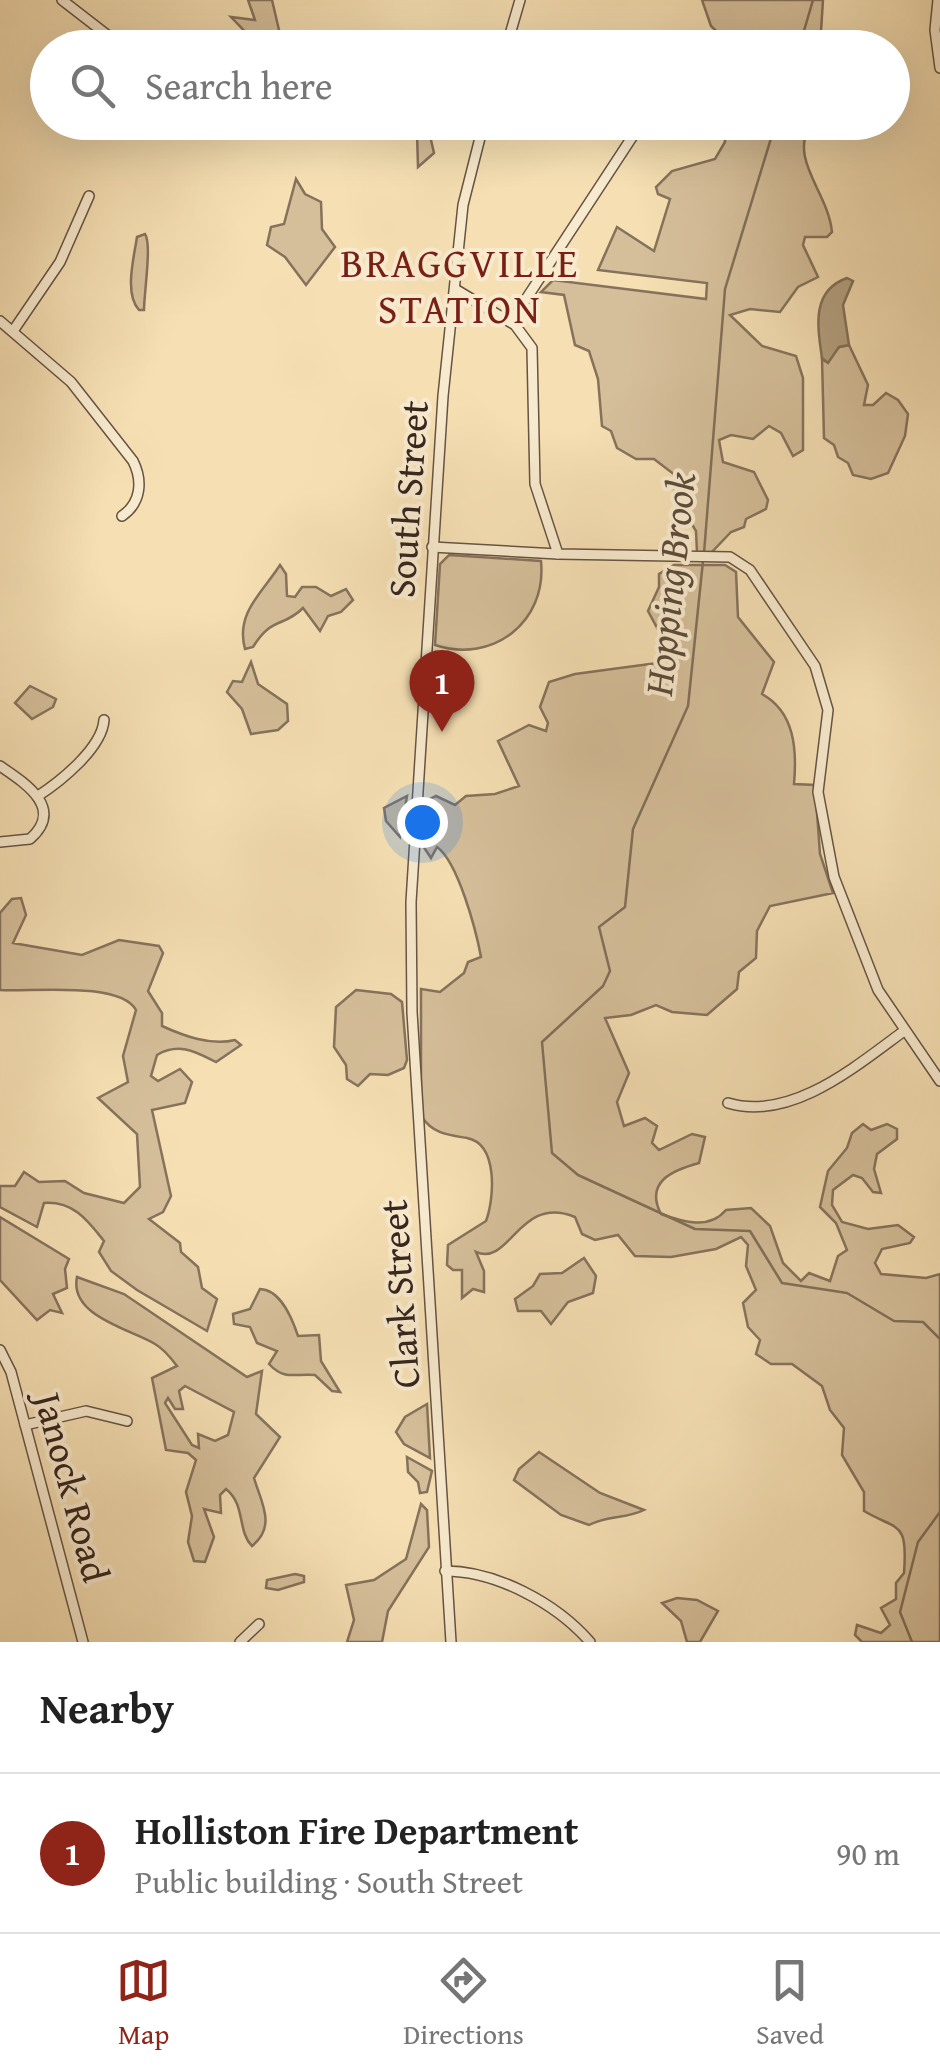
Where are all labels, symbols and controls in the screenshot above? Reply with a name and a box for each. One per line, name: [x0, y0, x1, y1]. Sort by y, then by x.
search box: [30, 30, 910, 140]
text: Search here: [145, 57, 333, 113]
icon: search: [65, 58, 120, 113]
district label: BRAGGVILLE STATION: [340, 233, 580, 338]
street label: South Street: [372, 398, 442, 600]
water label: Hopping Brook: [628, 469, 710, 700]
pin: 1: [410, 650, 474, 732]
your location: [397, 797, 448, 848]
street label: Clark Street: [364, 1198, 434, 1390]
street label: Janock Road: [20, 1382, 125, 1589]
text: Nearby: [40, 1677, 174, 1738]
text: Holliston Fire Department: [135, 1802, 578, 1858]
text: 1: [64, 1830, 81, 1877]
text: 90 m: [836, 1830, 900, 1877]
text: Public building · South Street: [135, 1858, 523, 1905]
tab: Map: [116, 1953, 171, 2054]
tab: Directions: [403, 1953, 524, 2054]
tab: Saved: [756, 1953, 824, 2054]

